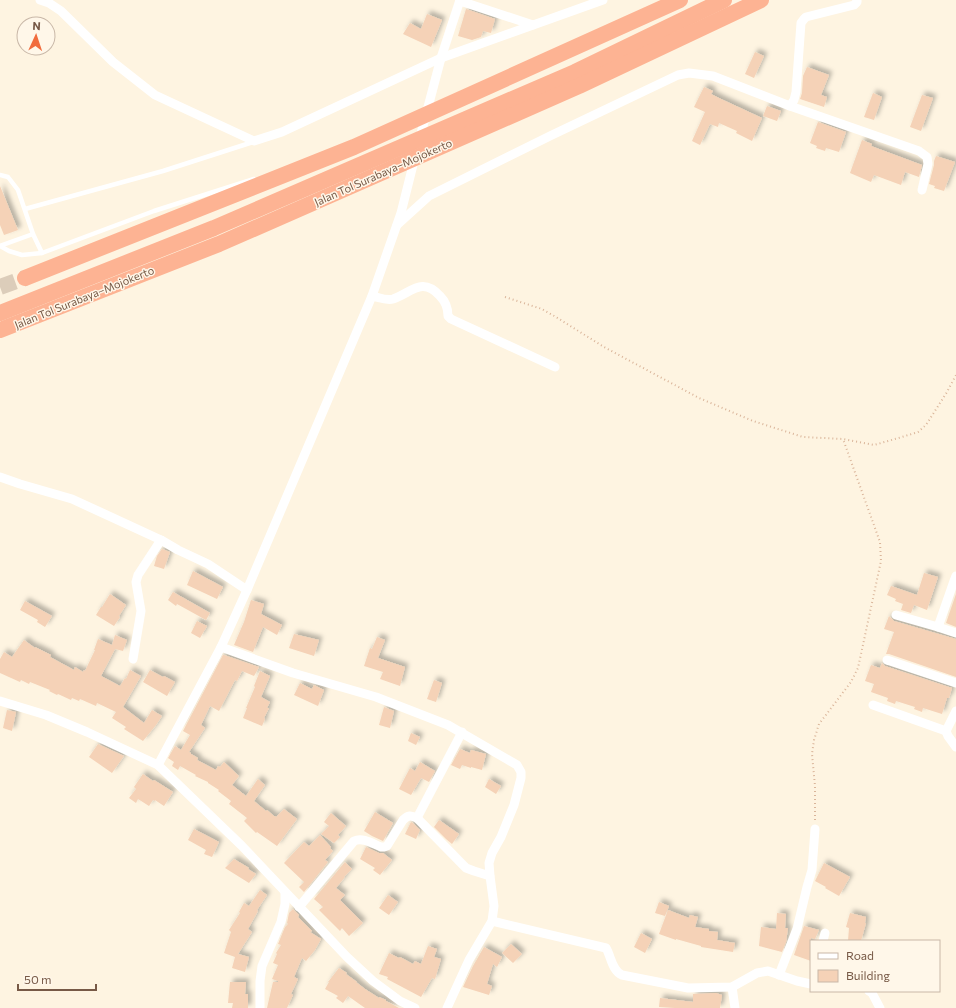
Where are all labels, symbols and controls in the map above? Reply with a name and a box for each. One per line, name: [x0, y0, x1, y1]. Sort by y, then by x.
north arrow: [16, 16, 56, 56]
text: N: [32, 19, 41, 32]
street label: Jalan Tol Surabaya–Mojokerto: [312, 135, 455, 209]
street label: Jalan Tol Surabaya–Mojokerto: [12, 263, 157, 332]
legend: [810, 940, 940, 992]
text: Road: [846, 948, 874, 962]
scale bar: [18, 966, 96, 992]
text: Building: [846, 968, 890, 982]
text: 50 m: [24, 972, 52, 986]

